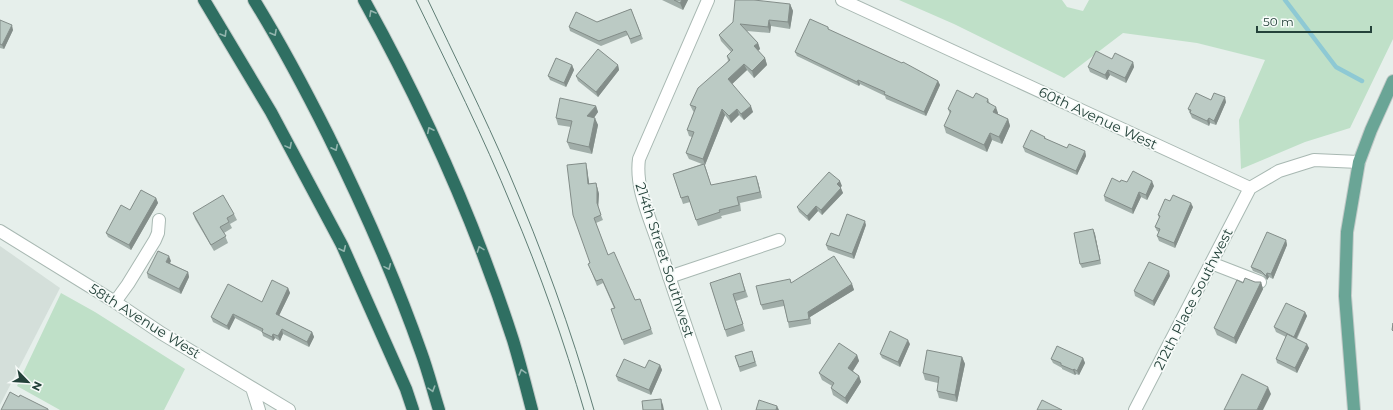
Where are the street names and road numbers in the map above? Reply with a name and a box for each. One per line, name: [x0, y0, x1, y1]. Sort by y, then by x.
street label: 60th Avenue West: [1036, 83, 1161, 154]
street label: 214th Street Southwest: [631, 180, 699, 340]
street label: 212th Place Southwest: [1149, 225, 1237, 373]
street label: 58th Avenue West: [86, 279, 204, 363]

